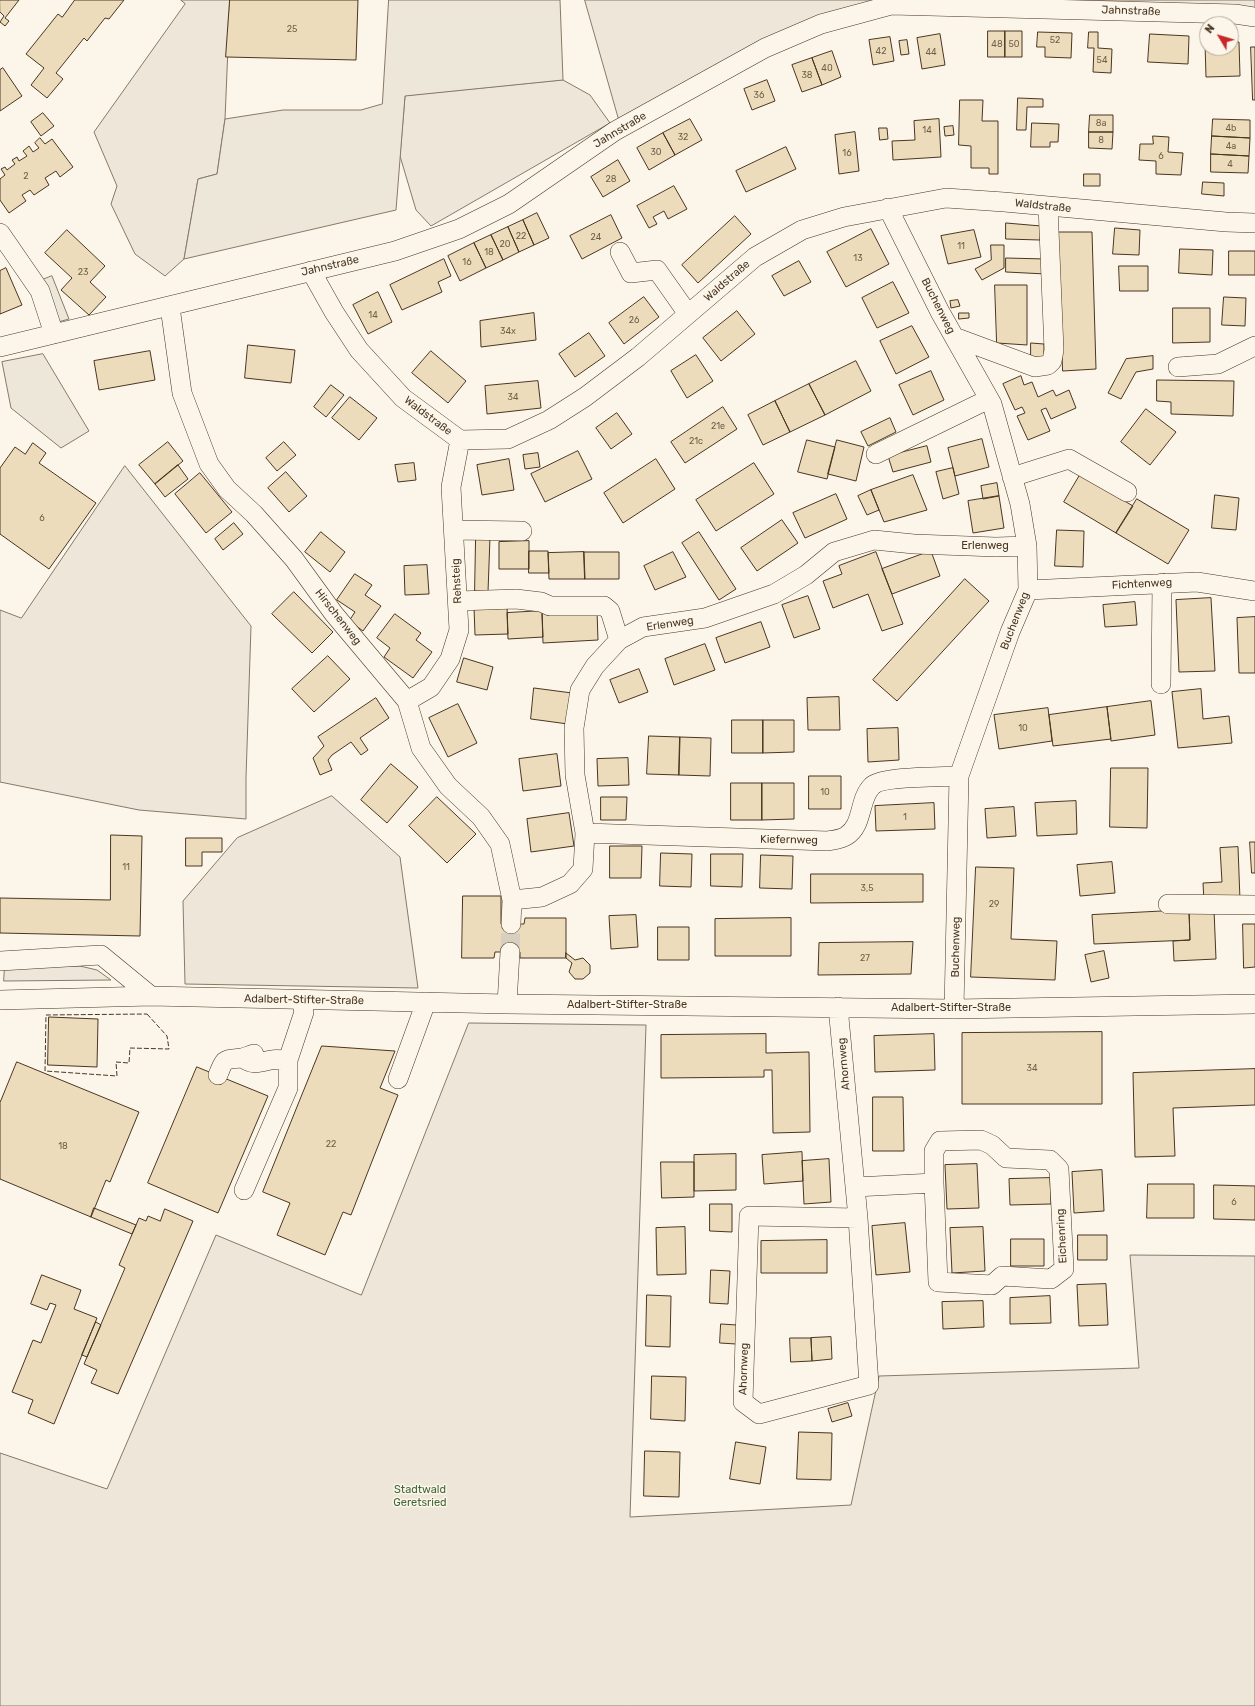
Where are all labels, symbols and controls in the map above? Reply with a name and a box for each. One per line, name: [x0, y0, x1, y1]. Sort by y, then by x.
street label: Jahnstraße: [1101, 3, 1161, 19]
north arrow: [1199, 16, 1239, 56]
text: N: [1202, 22, 1217, 36]
house number: 25: [287, 24, 297, 34]
house number: 52: [1050, 35, 1060, 45]
house number: 48: [991, 39, 1003, 49]
house number: 50: [1008, 39, 1020, 49]
house number: 42: [876, 46, 886, 56]
house number: 44: [925, 47, 937, 57]
house number: 54: [1097, 55, 1107, 65]
house number: 40: [821, 63, 833, 73]
house number: 38: [801, 70, 813, 80]
house number: 36: [754, 90, 764, 100]
street label: Jahnstraße: [591, 109, 649, 151]
house number: 8a: [1096, 118, 1106, 128]
house number: 4b: [1226, 123, 1236, 133]
house number: 14: [922, 125, 932, 135]
house number: 32: [678, 132, 688, 142]
house number: 8: [1098, 135, 1104, 145]
house number: 4a: [1226, 141, 1236, 151]
house number: 30: [650, 147, 662, 157]
house number: 16: [842, 148, 852, 158]
house number: 6: [1158, 151, 1164, 161]
house number: 4: [1227, 159, 1233, 169]
house number: 2: [23, 171, 29, 181]
house number: 28: [605, 174, 617, 184]
street label: Waldstraße: [1014, 196, 1072, 216]
house number: 22: [516, 231, 526, 241]
house number: 24: [591, 232, 601, 242]
house number: 20: [500, 239, 510, 249]
house number: 11: [957, 241, 965, 251]
house number: 18: [484, 247, 494, 257]
street label: Jahnstraße: [300, 253, 360, 279]
house number: 13: [853, 253, 863, 263]
house number: 16: [462, 257, 472, 267]
street label: Waldstraße: [701, 257, 753, 305]
house number: 23: [78, 267, 88, 277]
street label: Buchenweg: [918, 276, 958, 336]
house number: 14: [368, 310, 378, 320]
house number: 26: [629, 315, 639, 325]
house number: 34x: [500, 326, 516, 336]
house number: 34: [508, 392, 518, 402]
street label: Waldstraße: [401, 394, 455, 438]
house number: 21e: [711, 421, 725, 431]
house number: 21c: [689, 436, 703, 446]
house number: 6: [39, 513, 45, 523]
street label: Erlenweg: [961, 539, 1009, 553]
street label: Rehsteig: [449, 558, 465, 604]
street label: Fichtenweg: [1112, 576, 1172, 592]
street label: Hirschenweg: [312, 586, 364, 648]
street label: Buchenweg: [998, 590, 1032, 652]
street label: Erlenweg: [645, 614, 695, 634]
house number: 10: [1018, 723, 1028, 733]
house number: 10: [820, 787, 830, 797]
house number: 1: [903, 812, 907, 822]
street label: Kiefernweg: [760, 833, 818, 847]
house number: 11: [122, 862, 130, 872]
house number: 3,5: [861, 883, 873, 893]
house number: 29: [989, 899, 999, 909]
street label: Buchenweg: [949, 916, 963, 978]
house number: 27: [860, 953, 870, 963]
street label: Adalbert-Stifter-Straße: [244, 992, 364, 1008]
street label: Adalbert-Stifter-Straße: [567, 998, 687, 1012]
street label: Adalbert-Stifter-Straße: [891, 1001, 1011, 1015]
street label: Ahornweg: [835, 1037, 853, 1091]
house number: 34: [1027, 1063, 1037, 1073]
house number: 22: [326, 1139, 336, 1149]
house number: 18: [58, 1141, 68, 1151]
house number: 6: [1231, 1197, 1237, 1207]
street label: Eichenring: [1054, 1208, 1070, 1264]
street label: Ahornweg: [736, 1343, 752, 1395]
park label: Stadtwald Geretsried: [393, 1483, 447, 1509]

